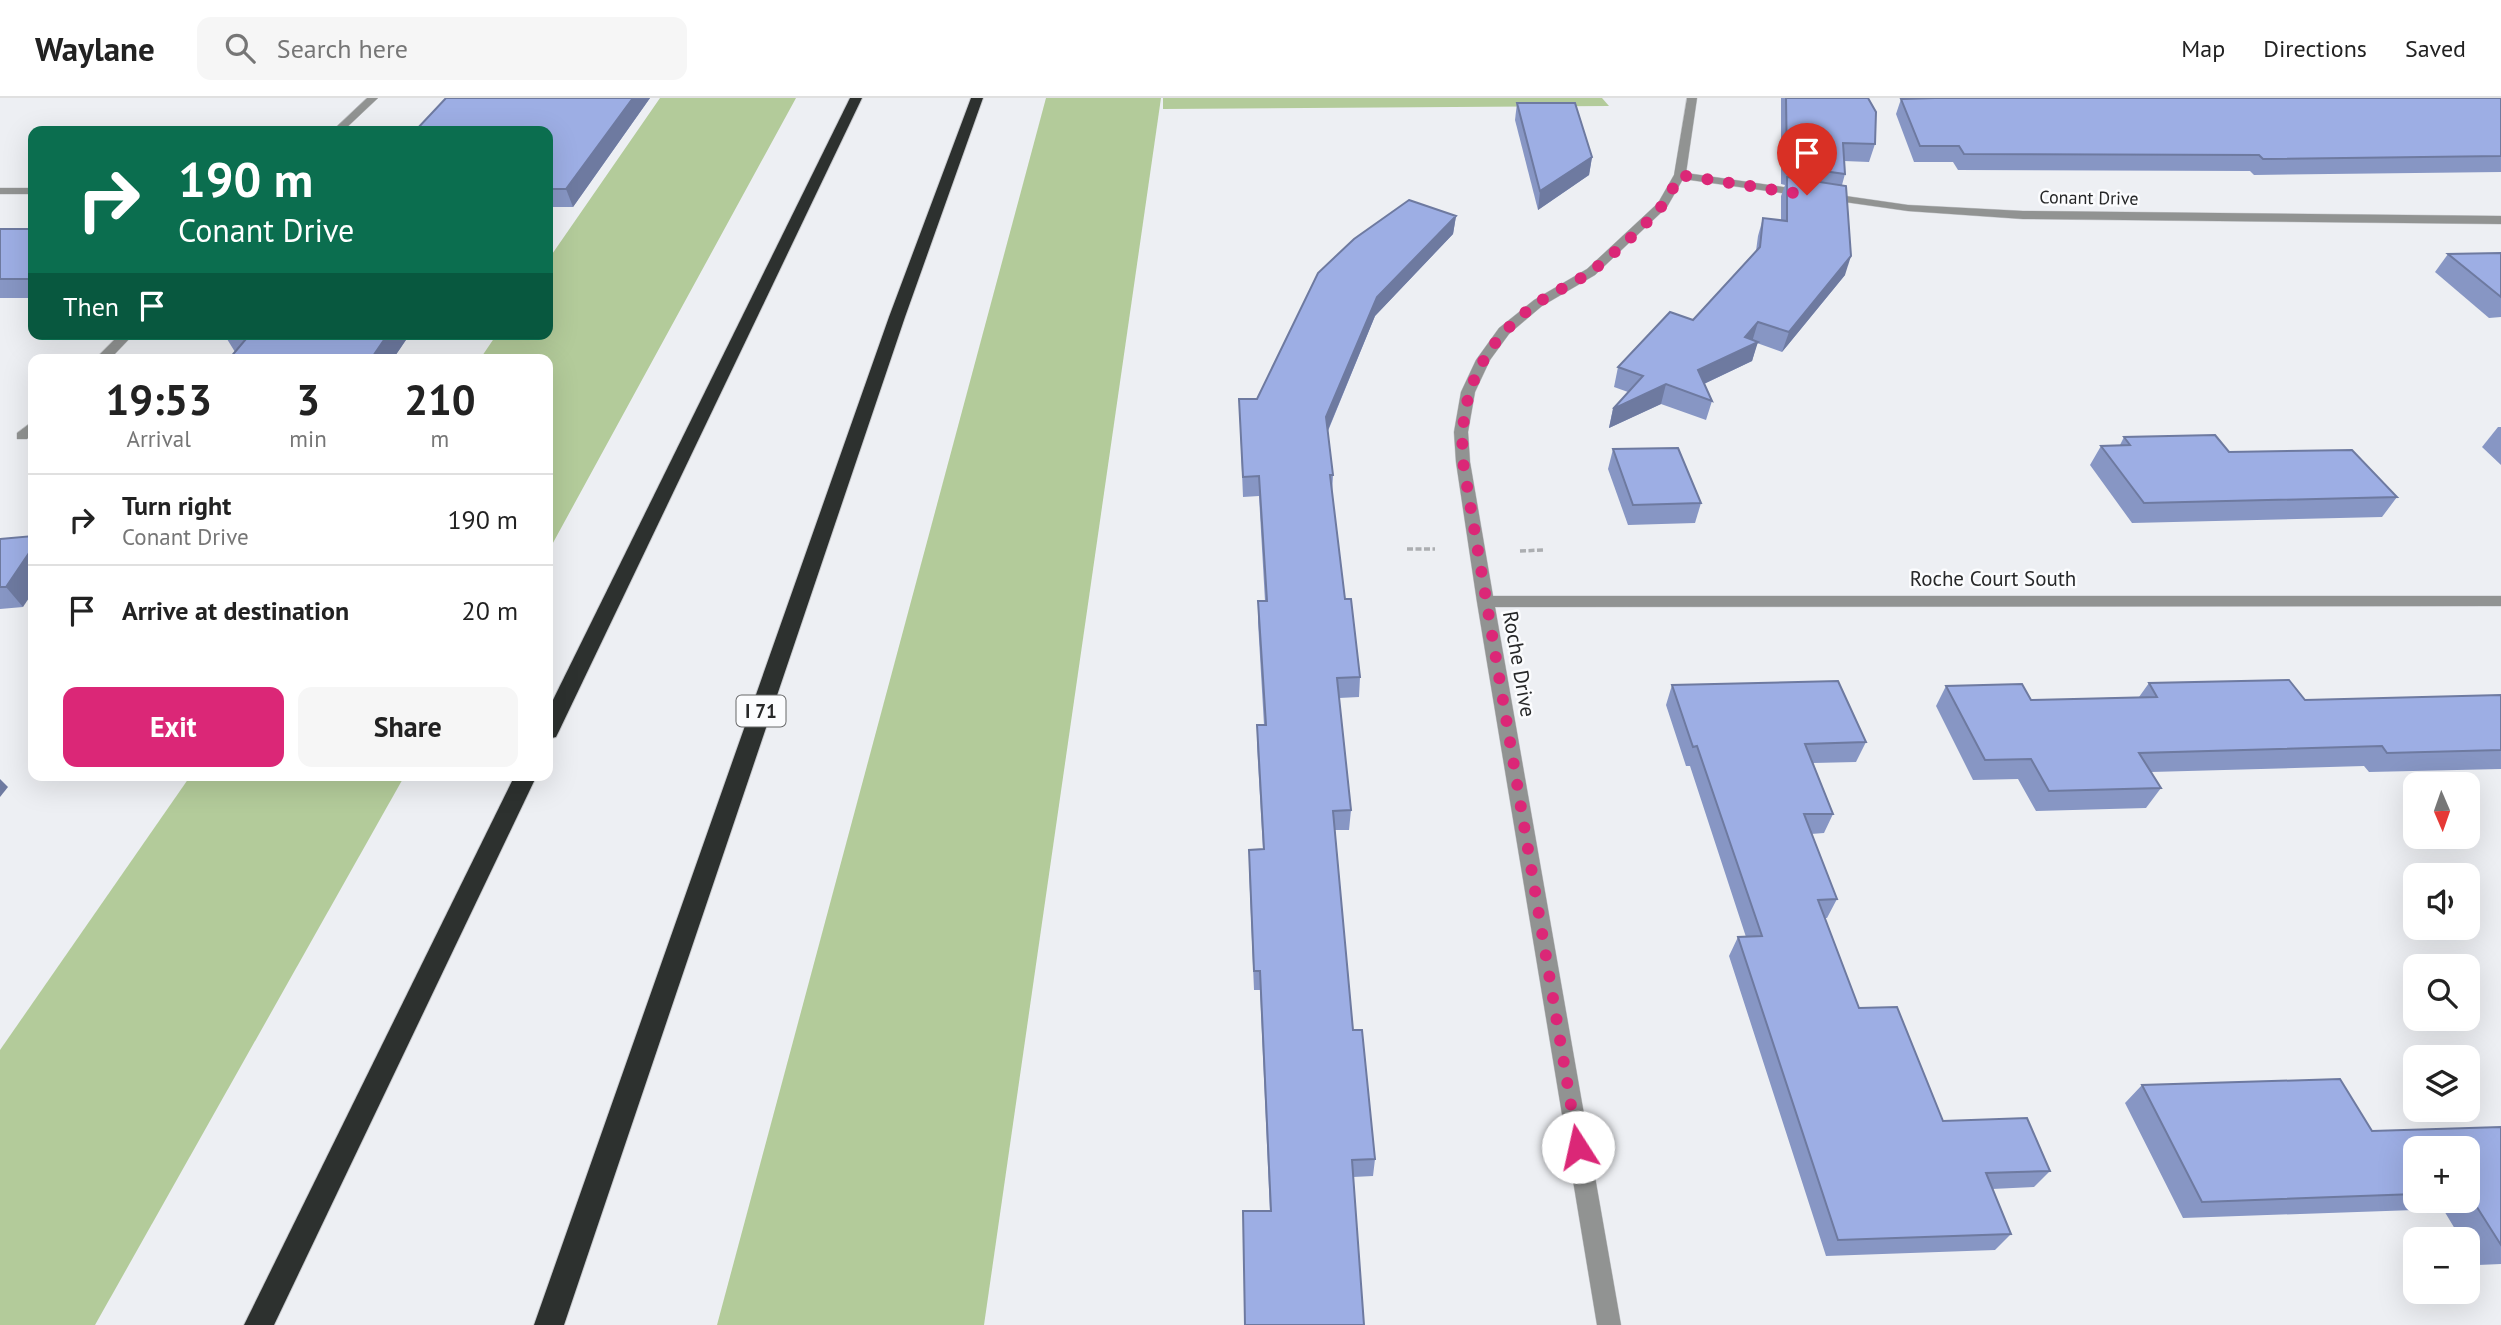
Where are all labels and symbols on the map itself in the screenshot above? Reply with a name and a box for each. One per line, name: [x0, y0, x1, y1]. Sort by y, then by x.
pin: [1777, 123, 1837, 195]
street label: Conant Drive: [2039, 185, 2139, 210]
street label: Roche Court South: [1910, 565, 2076, 592]
street label: Roche Drive: [1497, 609, 1542, 719]
road number: I 71: [736, 696, 786, 726]
north arrow: [2403, 772, 2480, 849]
position arrow: [1541, 1110, 1615, 1184]

